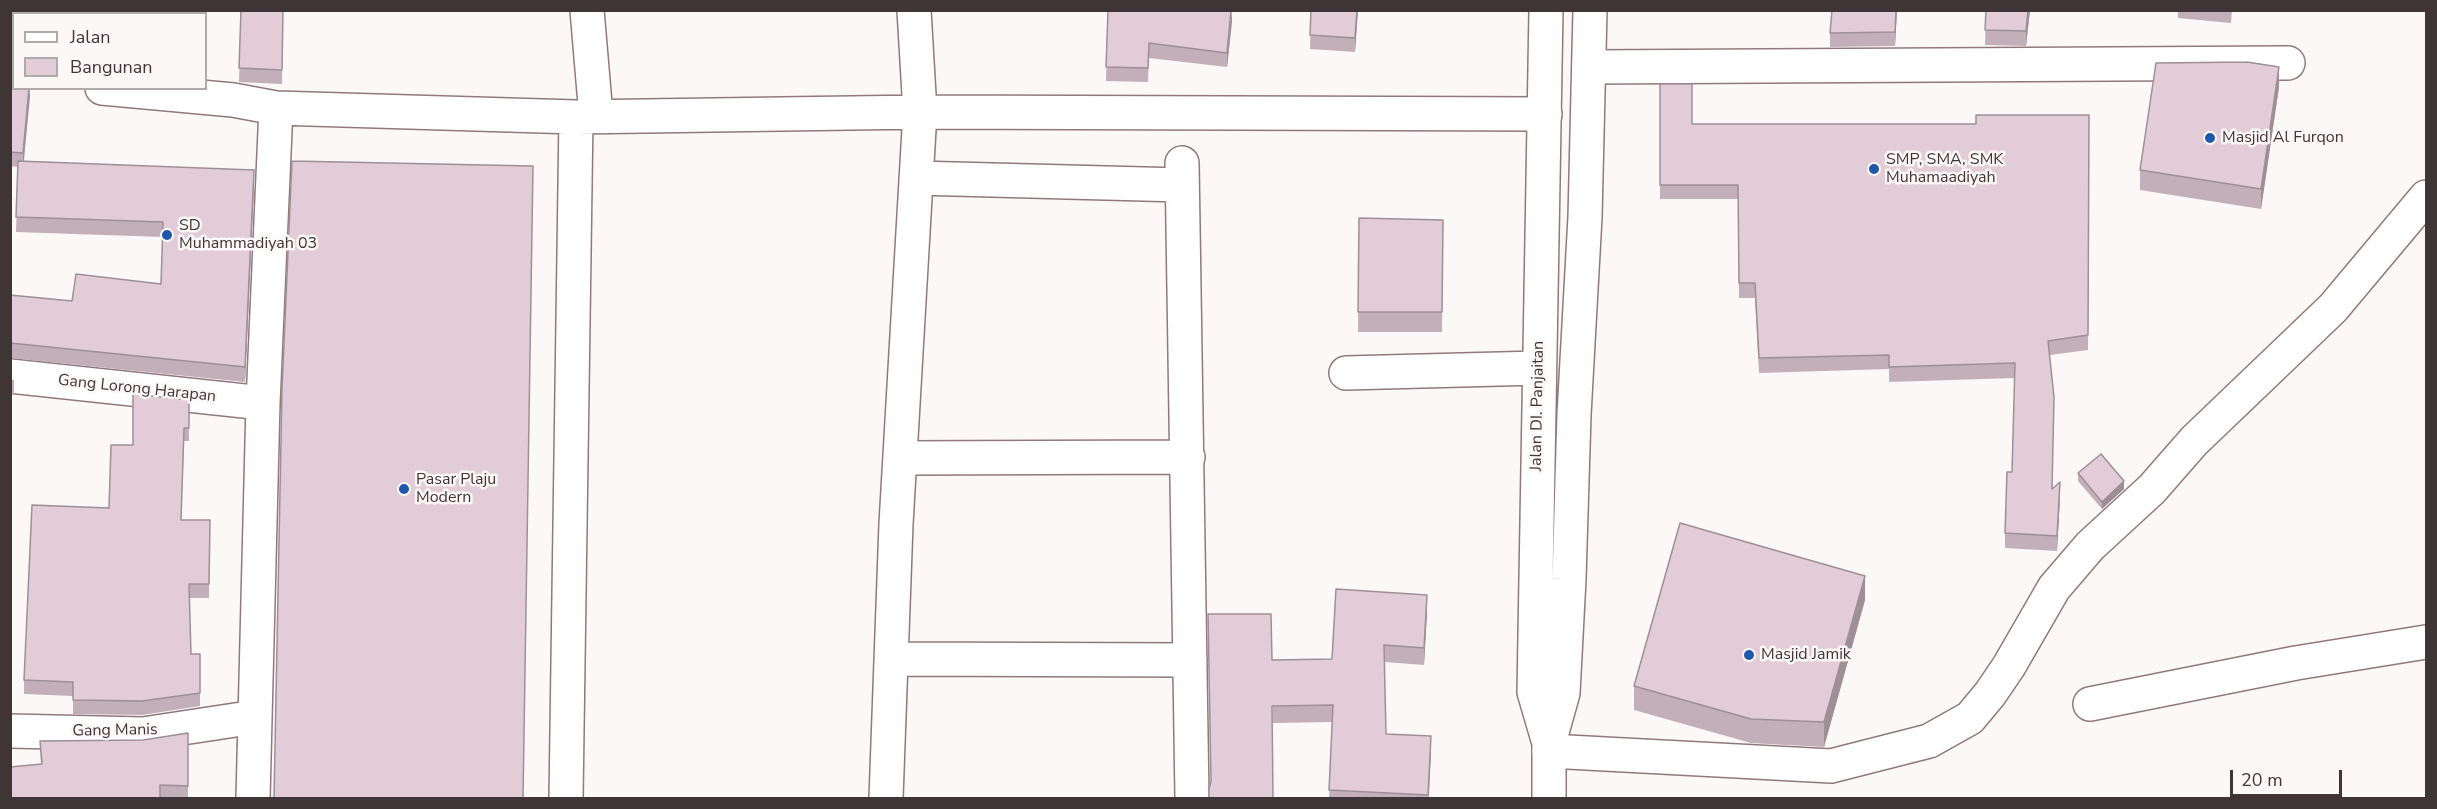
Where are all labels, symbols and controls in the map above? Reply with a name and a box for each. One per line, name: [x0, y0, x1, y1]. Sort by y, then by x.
legend: [12, 12, 207, 90]
text: Jalan: [70, 25, 110, 49]
text: Bangunan: [70, 55, 153, 79]
place label: Masjid Al Furqon: [2222, 128, 2344, 148]
marker: Masjid Al Furqon: [2203, 131, 2217, 145]
place label: SMP, SMA, SMK Muhamaadiyah: [1886, 150, 2003, 188]
marker: SMP, SMA, SMK Muhamaadiyah: [1867, 162, 1881, 176]
place label: SD Muhammadiyah 03: [179, 216, 317, 254]
marker: SD Muhammadiyah 03: [160, 228, 174, 242]
street label: Jalan DI. Panjaitan: [1527, 341, 1549, 471]
street label: Gang Lorong Harapan: [57, 371, 217, 407]
place label: Pasar Plaju Modern: [416, 470, 496, 508]
marker: Pasar Plaju Modern: [397, 482, 411, 496]
place label: Masjid Jamik: [1761, 645, 1851, 665]
marker: Masjid Jamik: [1742, 648, 1756, 662]
street label: Gang Manis: [72, 721, 158, 741]
scale bar: [2233, 758, 2346, 796]
text: 20 m: [2241, 768, 2283, 792]

